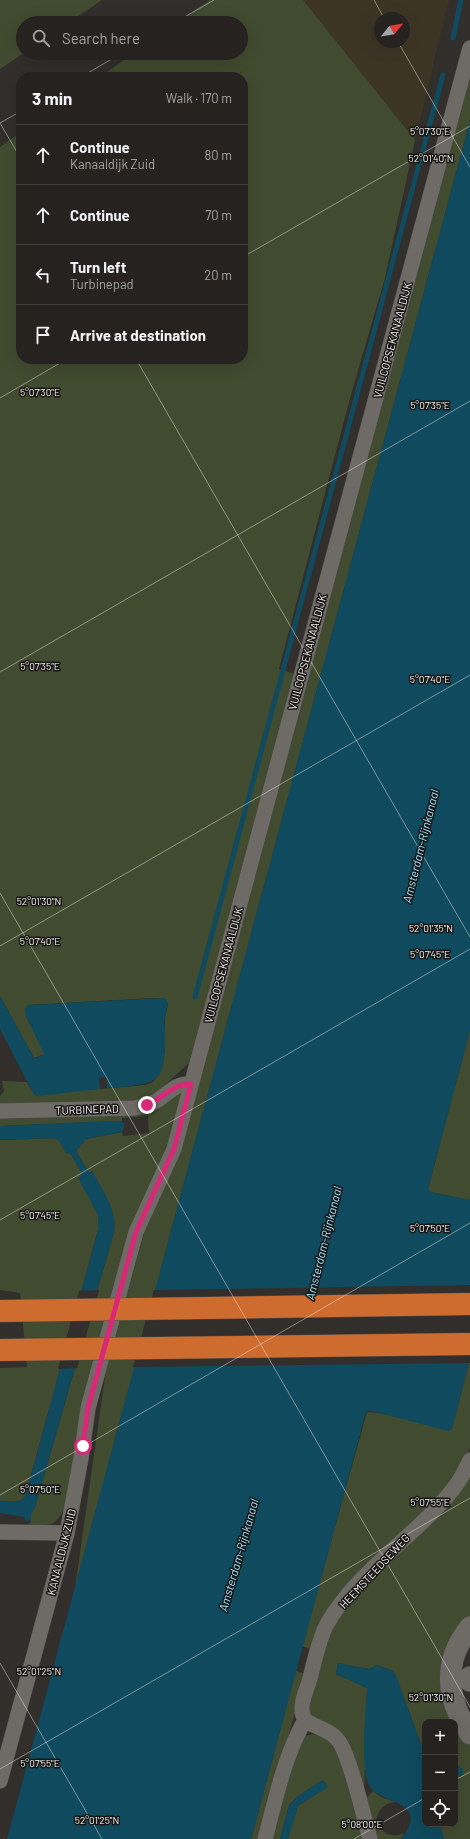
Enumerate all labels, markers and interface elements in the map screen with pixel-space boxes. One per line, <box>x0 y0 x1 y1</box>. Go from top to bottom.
north arrow <box>374 12 410 48</box>
search box <box>16 16 248 60</box>
icon: search <box>30 27 52 49</box>
text: Search here <box>62 29 140 47</box>
text: 3 min <box>32 88 72 108</box>
text: Walk · 170 m <box>166 90 232 106</box>
text: 5°07'30"E <box>410 125 450 137</box>
text: Continue <box>70 138 130 156</box>
icon: ahead <box>32 144 54 166</box>
text: 80 m <box>205 147 232 163</box>
text: 52°01'40"N <box>409 152 453 164</box>
text: Kanaaldijk Zuid <box>70 156 155 172</box>
icon: ahead <box>32 204 54 226</box>
text: Continue <box>70 206 130 224</box>
text: 70 m <box>205 207 232 223</box>
text: Turn left <box>70 258 126 276</box>
icon: left <box>32 264 54 286</box>
text: 20 m <box>204 267 232 283</box>
text: Turbinepad <box>70 276 134 292</box>
street label: VUILCOPSEKANAALDIJK <box>370 280 414 399</box>
icon: arrive <box>32 324 54 346</box>
text: Arrive at destination <box>70 326 206 344</box>
text: 5°07'30"E <box>20 386 60 398</box>
text: 5°07'35"E <box>410 399 450 411</box>
street label: VUILCOPSEKANAALDIJK <box>285 592 329 711</box>
text: 5°07'35"E <box>20 660 60 672</box>
text: 5°07'40"E <box>410 673 450 685</box>
water label: Amsterdam-Rijnkanaal <box>399 788 441 904</box>
text: 52°01'30"N <box>17 895 61 907</box>
street label: VUILCOPSEKANAALDIJK <box>201 905 245 1024</box>
text: 52°01'35"N <box>409 922 453 934</box>
text: 5°07'40"E <box>20 935 60 947</box>
text: 5°07'45"E <box>410 948 450 960</box>
route end <box>138 1096 156 1114</box>
street label: TURBINEPAD <box>55 1101 119 1117</box>
water label: Amsterdam-Rijnkanaal <box>302 1185 344 1301</box>
text: 5°07'45"E <box>20 1209 60 1221</box>
text: 5°07'50"E <box>410 1222 450 1234</box>
route start <box>74 1437 92 1455</box>
text: 5°07'50"E <box>20 1483 60 1495</box>
text: 5°07'55"E <box>410 1496 450 1508</box>
water label: Amsterdam-Rijnkanaal <box>215 1497 261 1613</box>
street label: KANAALDIJK ZUID <box>44 1507 78 1596</box>
street label: HEEMSTEEDSEWEG <box>336 1531 412 1611</box>
text: 52°01'25"N <box>17 1665 61 1677</box>
text: 52°01'30"N <box>409 1691 453 1703</box>
map controls <box>422 1719 458 1827</box>
button: + <box>422 1719 458 1755</box>
button: − <box>422 1755 458 1791</box>
text: 5°07'55"E <box>20 1757 60 1769</box>
button: locate <box>422 1791 458 1827</box>
text: 52°01'25"N <box>75 1814 119 1826</box>
text: 5°08'00"E <box>341 1818 383 1830</box>

